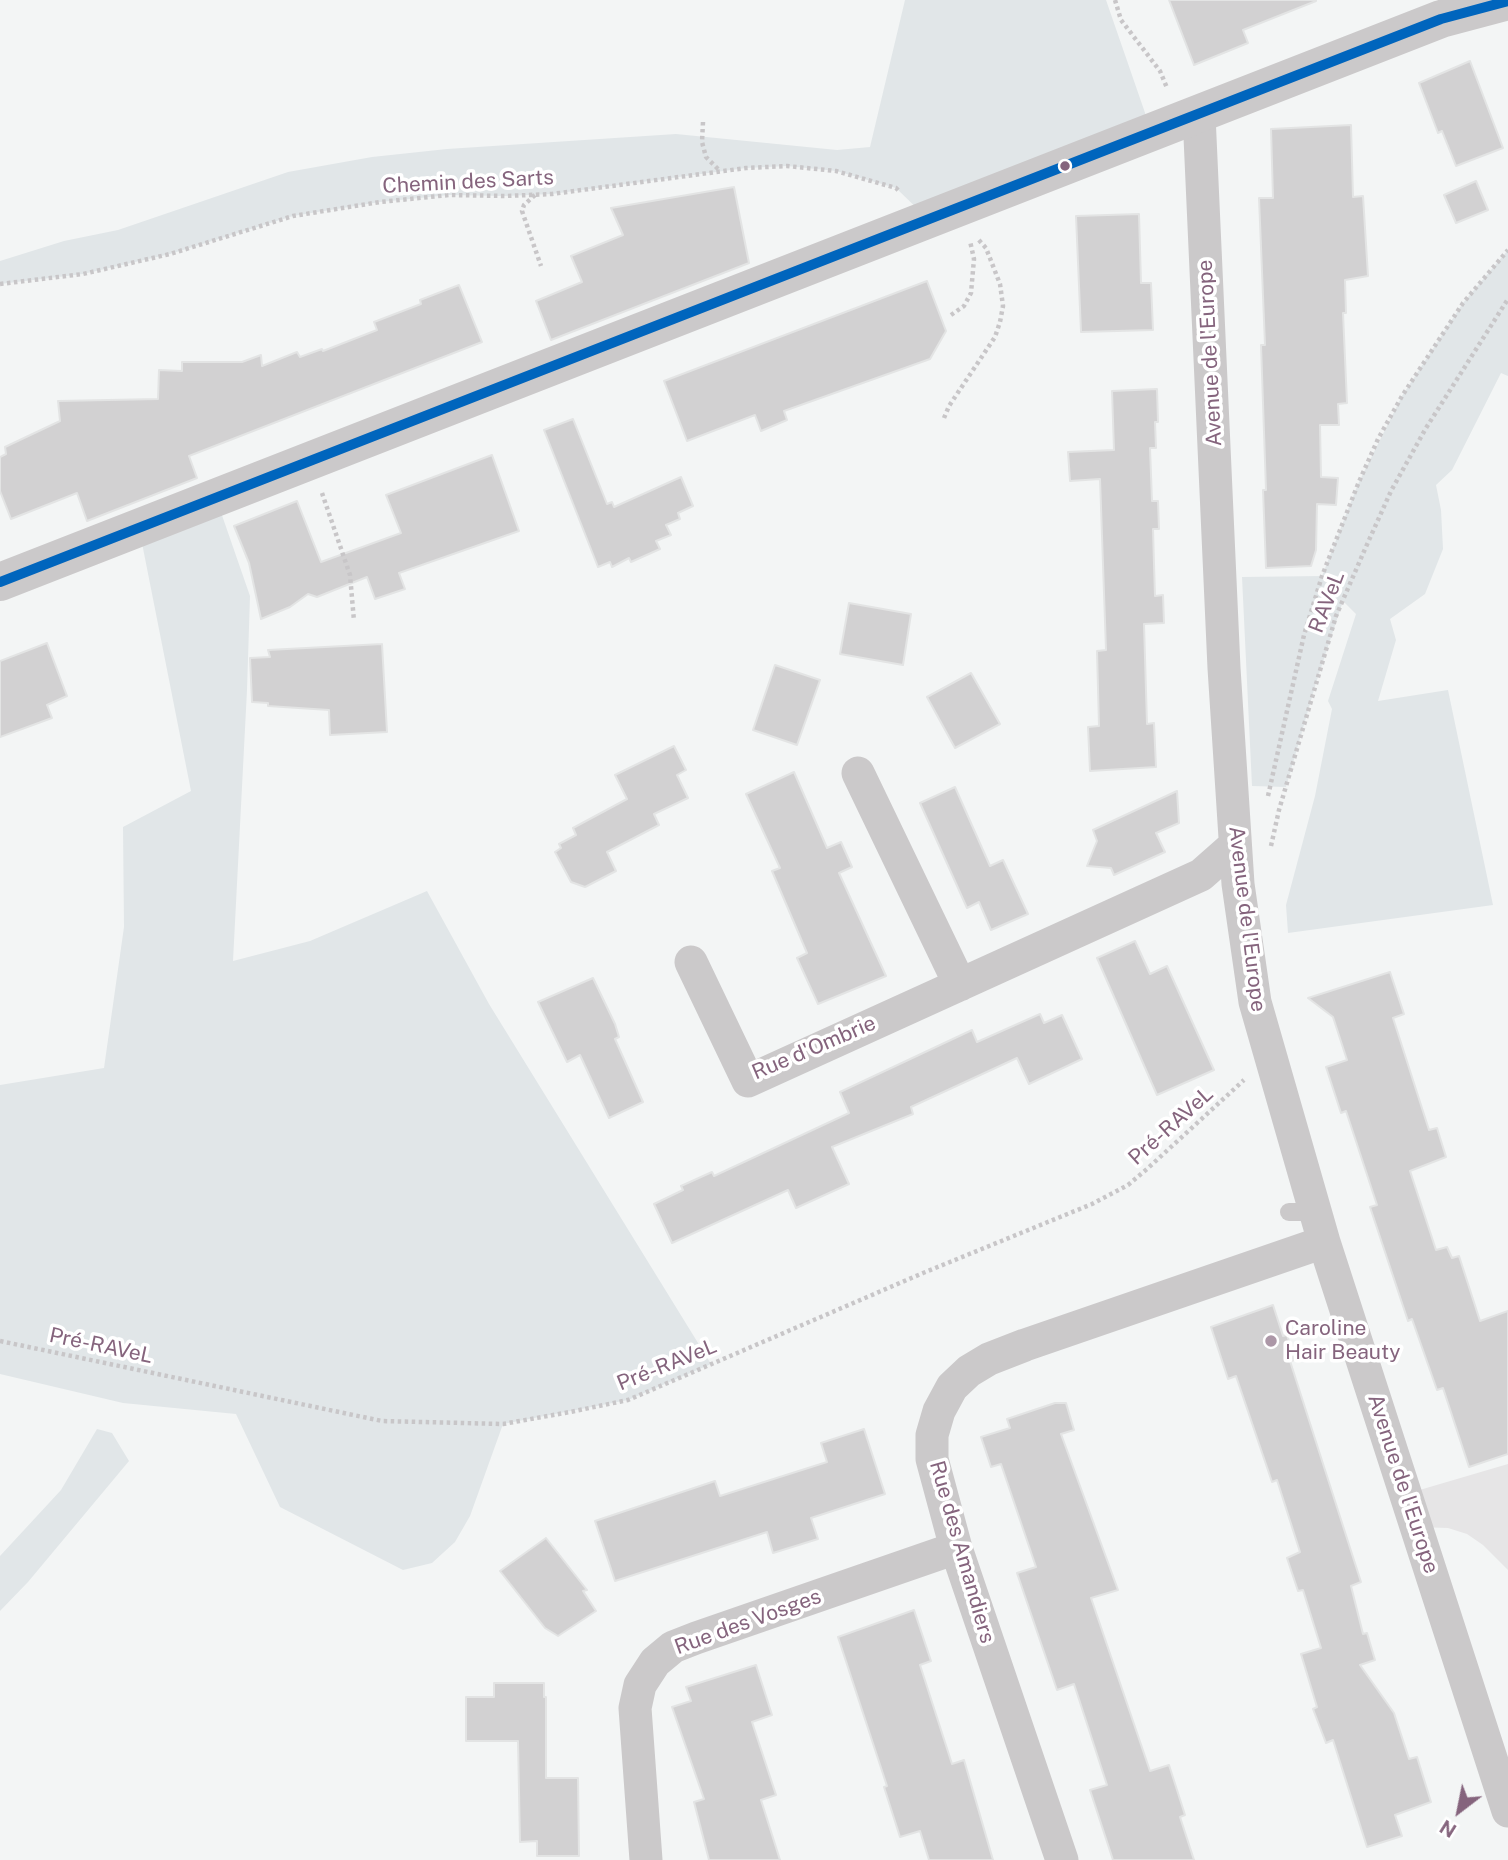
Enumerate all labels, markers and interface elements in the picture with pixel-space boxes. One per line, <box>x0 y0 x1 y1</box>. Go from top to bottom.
unlabelled marker <box>1058 159 1072 173</box>
street label: Chemin des Sarts <box>382 165 554 199</box>
street label: Avenue de l'Europe <box>1193 259 1227 447</box>
street label: RAVeL <box>1304 568 1350 636</box>
street label: Avenue de l'Europe <box>1223 825 1271 1013</box>
street label: Rue d'Ombrie <box>748 1011 880 1085</box>
street label: Pré-RAVeL <box>1123 1081 1219 1171</box>
place label: Caroline Hair Beauty <box>1285 1316 1400 1366</box>
street label: Pré-RAVeL <box>47 1323 155 1369</box>
marker: Caroline Hair Beauty <box>1263 1333 1279 1349</box>
street label: Pré-RAVeL <box>613 1334 721 1396</box>
street label: Avenue de l'Europe <box>1362 1391 1444 1577</box>
street label: Rue des Amandiers <box>924 1458 1000 1646</box>
street label: Rue des Vosges <box>671 1584 825 1660</box>
north arrow <box>1424 1776 1494 1846</box>
text: N <box>1436 1816 1460 1842</box>

